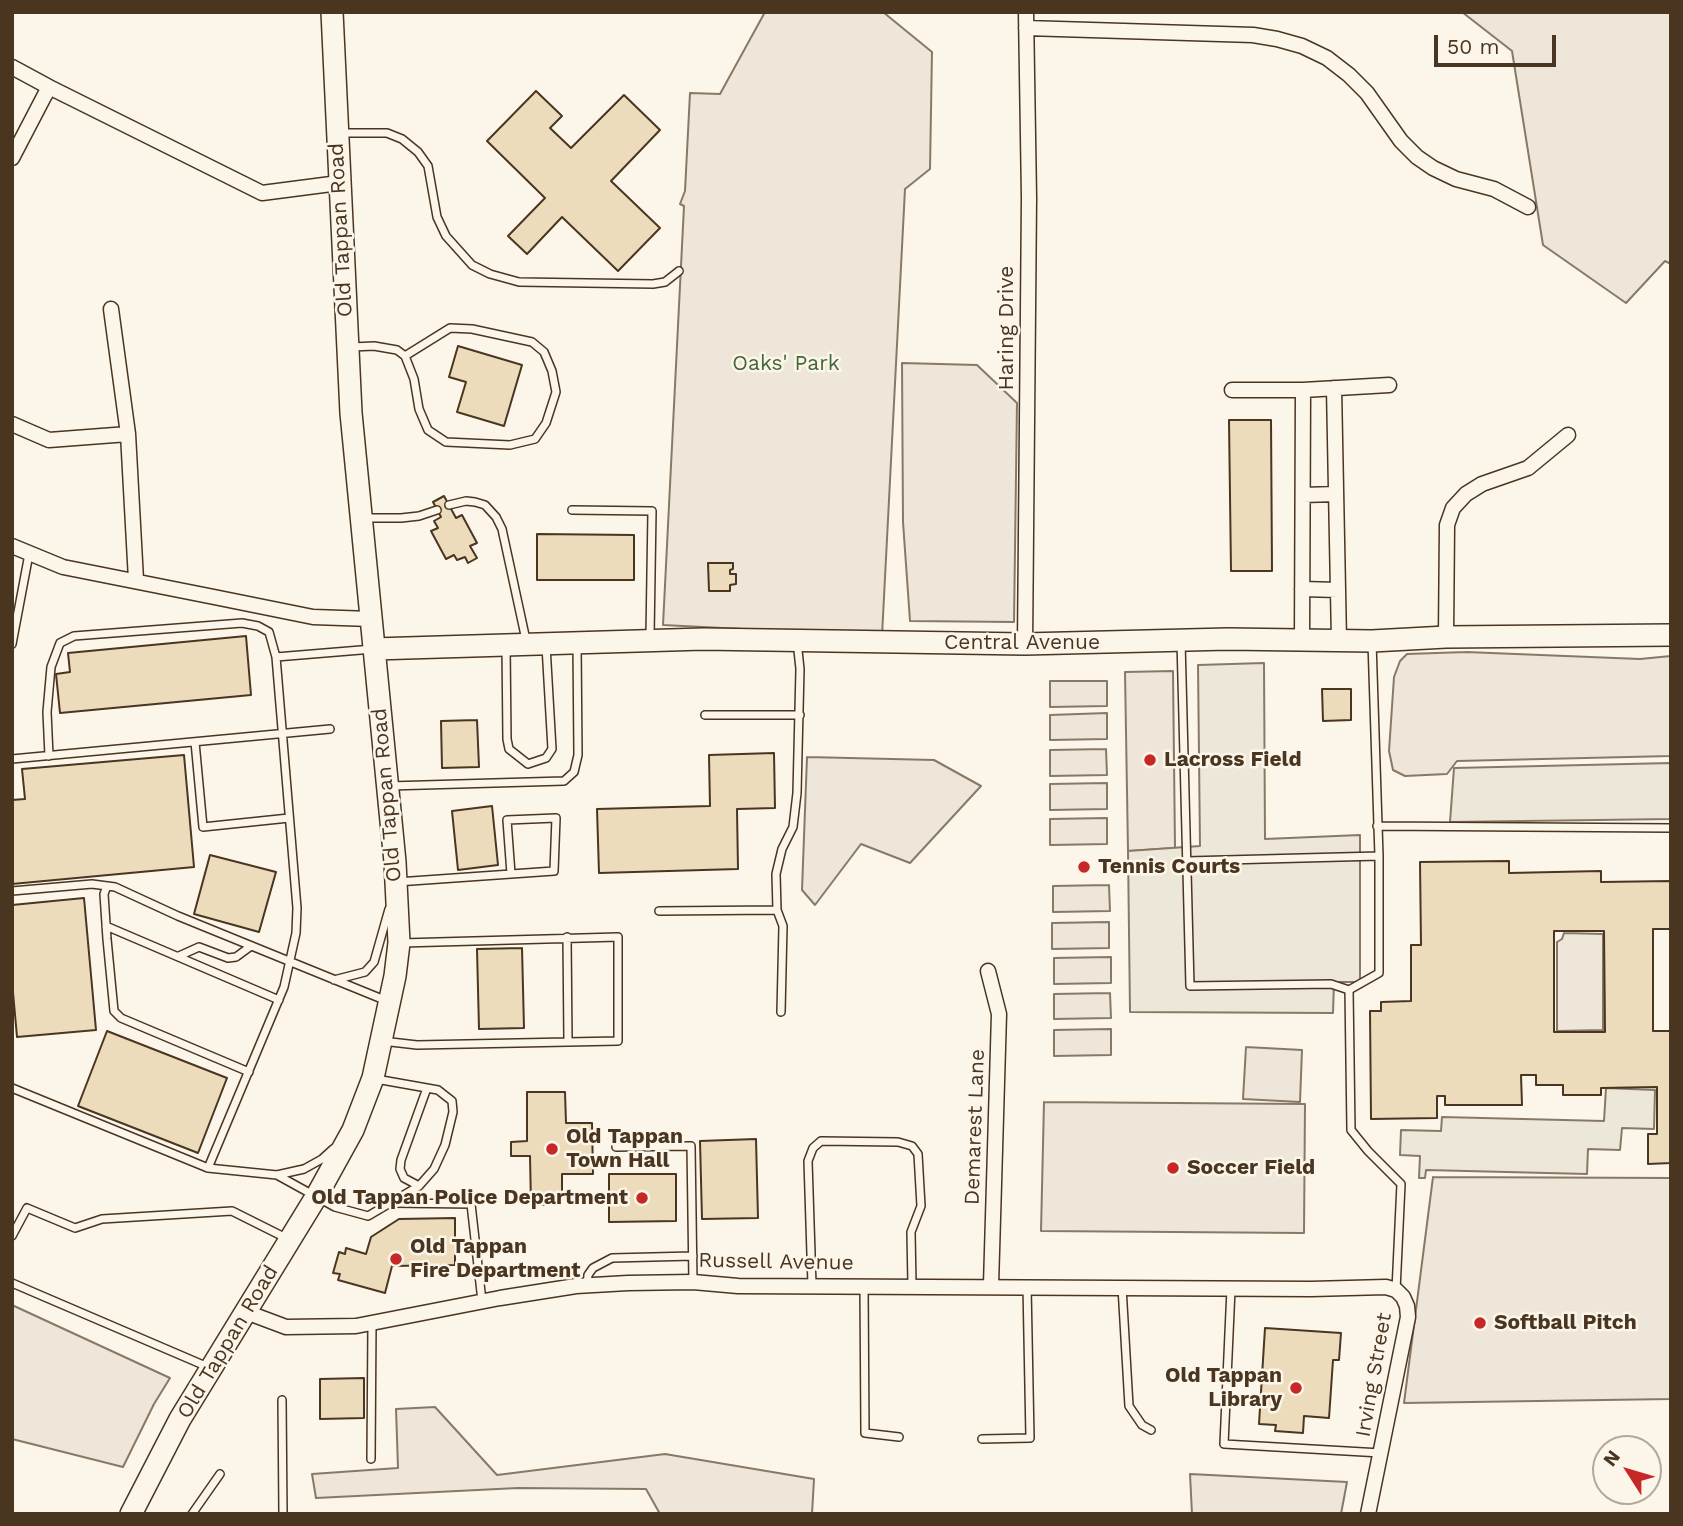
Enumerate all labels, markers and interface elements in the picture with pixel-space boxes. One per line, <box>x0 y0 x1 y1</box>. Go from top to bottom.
scale bar <box>1438 21 1560 65</box>
text: 50 m <box>1447 34 1499 59</box>
street label: Old Tappan Road <box>324 142 358 318</box>
street label: Haring Drive <box>994 266 1020 390</box>
park label: Oaks' Park <box>732 351 840 377</box>
street label: Central Avenue <box>944 630 1100 656</box>
street label: Old Tappan Road <box>367 707 407 883</box>
place label: Lacross Field <box>1164 747 1302 773</box>
marker: Lacross Field <box>1142 752 1158 768</box>
place label: Tennis Courts <box>1098 854 1240 880</box>
marker: Tennis Courts <box>1076 859 1092 875</box>
street label: Demarest Lane <box>960 1049 990 1205</box>
place label: Old Tappan Town Hall <box>566 1124 683 1174</box>
marker: Old Tappan Town Hall <box>544 1141 560 1157</box>
place label: Soccer Field <box>1187 1155 1315 1181</box>
marker: Soccer Field <box>1165 1160 1181 1176</box>
place label: Old Tappan Police Department <box>311 1185 628 1211</box>
marker: Old Tappan Police Department <box>634 1190 650 1206</box>
place label: Old Tappan Fire Department <box>410 1234 580 1284</box>
street label: Russell Avenue <box>698 1248 854 1276</box>
marker: Old Tappan Fire Department <box>388 1251 404 1267</box>
street label: Old Tappan Road <box>172 1261 284 1423</box>
place label: Softball Pitch <box>1494 1310 1637 1336</box>
street label: Irving Street <box>1351 1311 1397 1439</box>
marker: Softball Pitch <box>1472 1315 1488 1331</box>
place label: Old Tappan Library <box>1165 1363 1282 1413</box>
marker: Old Tappan Library <box>1288 1380 1304 1396</box>
north arrow <box>1592 1435 1662 1505</box>
text: N <box>1598 1446 1625 1471</box>

